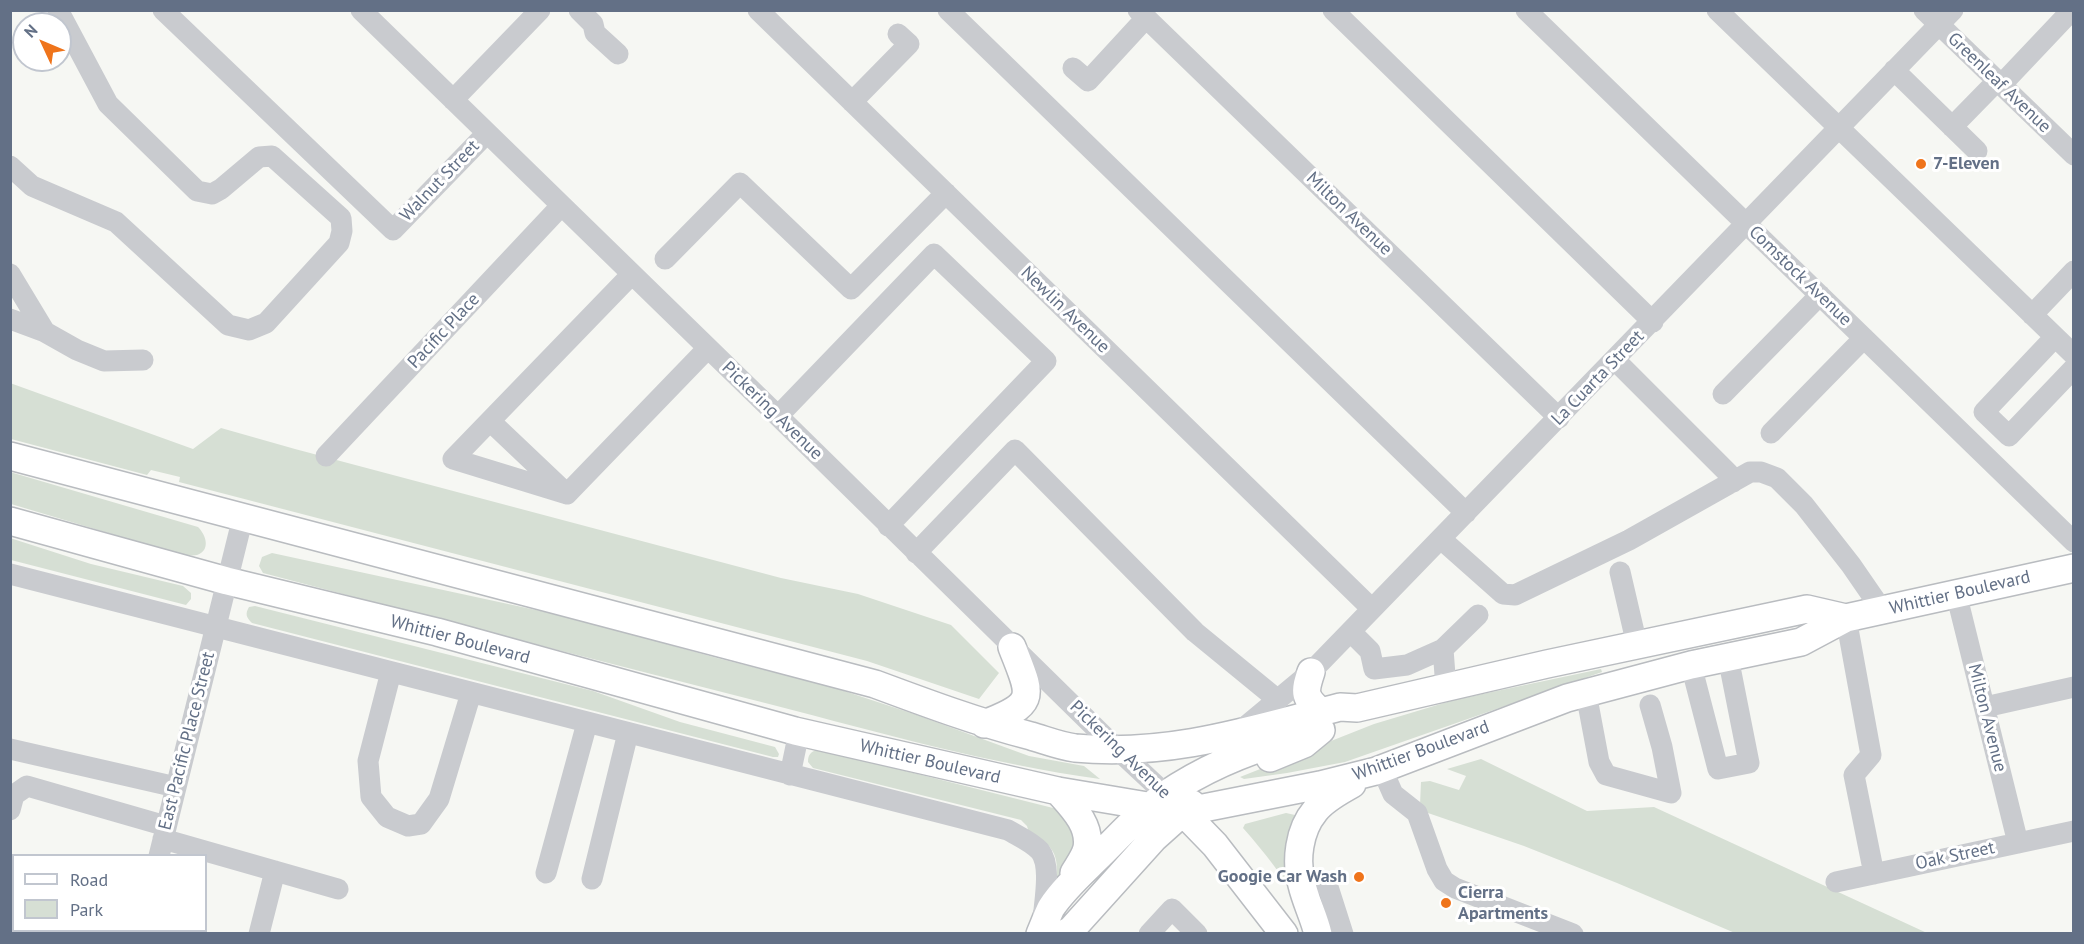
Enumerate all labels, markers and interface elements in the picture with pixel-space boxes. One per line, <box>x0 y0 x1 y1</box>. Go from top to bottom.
north arrow <box>12 12 72 72</box>
text: N <box>20 20 41 42</box>
street label: Greenleaf Avenue <box>1943 28 2055 138</box>
street label: Walnut Street <box>396 136 484 226</box>
place label: 7-Eleven <box>1933 153 2000 175</box>
marker: 7-Eleven <box>1914 157 1928 171</box>
street label: Milton Avenue <box>1302 168 1396 260</box>
street label: Comstock Avenue <box>1744 221 1856 331</box>
street label: Newlin Avenue <box>1016 262 1114 358</box>
street label: Pacific Place <box>404 289 484 373</box>
street label: La Cuarta Street <box>1547 326 1649 430</box>
street label: Pickering Avenue <box>717 357 827 465</box>
street label: Whittier Boulevard <box>1887 566 2033 620</box>
street label: Whittier Boulevard <box>388 611 532 669</box>
street label: East Pacific Place Street <box>154 650 220 832</box>
street label: Milton Avenue <box>1963 662 2011 774</box>
street label: Pickering Avenue <box>1065 696 1175 804</box>
street label: Whittier Boulevard <box>1350 716 1492 786</box>
street label: Whittier Boulevard <box>857 735 1003 789</box>
street label: Oak Street <box>1913 837 1997 875</box>
legend <box>12 854 207 932</box>
place label: Googie Car Wash <box>1218 866 1347 888</box>
text: Road <box>70 868 108 891</box>
marker: Googie Car Wash <box>1352 870 1366 884</box>
place label: Cierra Apartments <box>1458 882 1548 924</box>
marker: Cierra Apartments <box>1439 896 1453 910</box>
text: Park <box>70 898 103 921</box>

